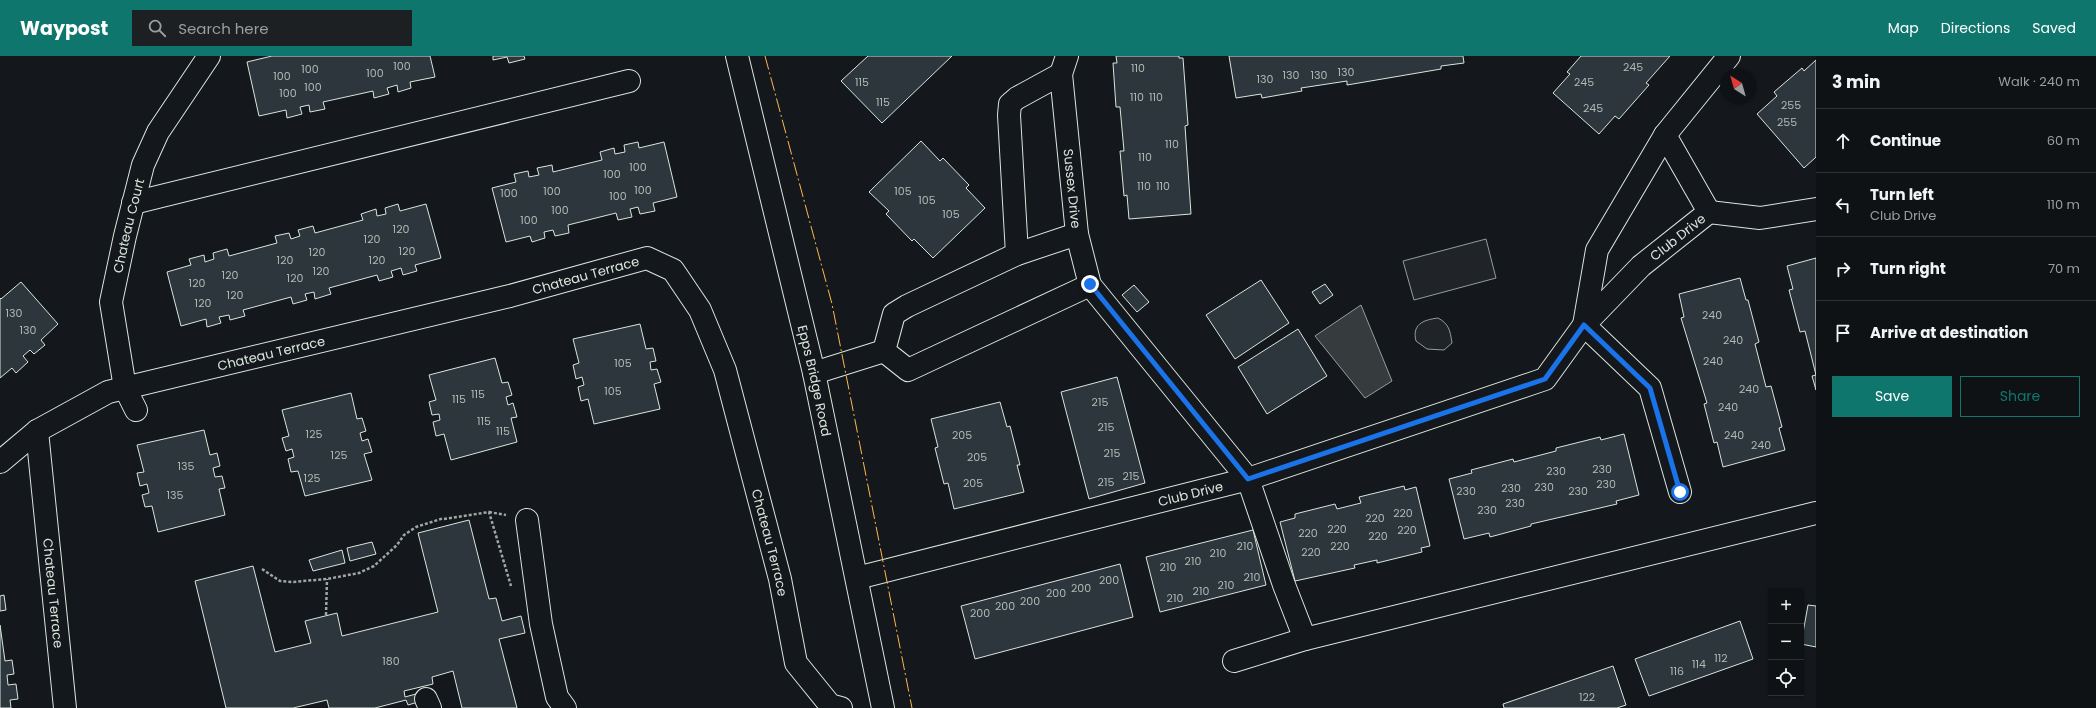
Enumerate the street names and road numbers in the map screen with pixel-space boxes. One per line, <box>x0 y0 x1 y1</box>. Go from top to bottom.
street label: Sussex Drive <box>1059 148 1085 229</box>
street label: Chateau Court <box>108 176 149 275</box>
street label: Club Drive <box>1646 209 1710 266</box>
street label: Chateau Terrace <box>530 252 641 299</box>
street label: Epps Bridge Road <box>793 323 836 438</box>
street label: Chateau Terrace <box>215 331 327 376</box>
street label: Club Drive <box>1156 477 1225 511</box>
street label: Chateau Terrace <box>747 487 792 598</box>
street label: Chateau Terrace <box>38 537 68 649</box>

